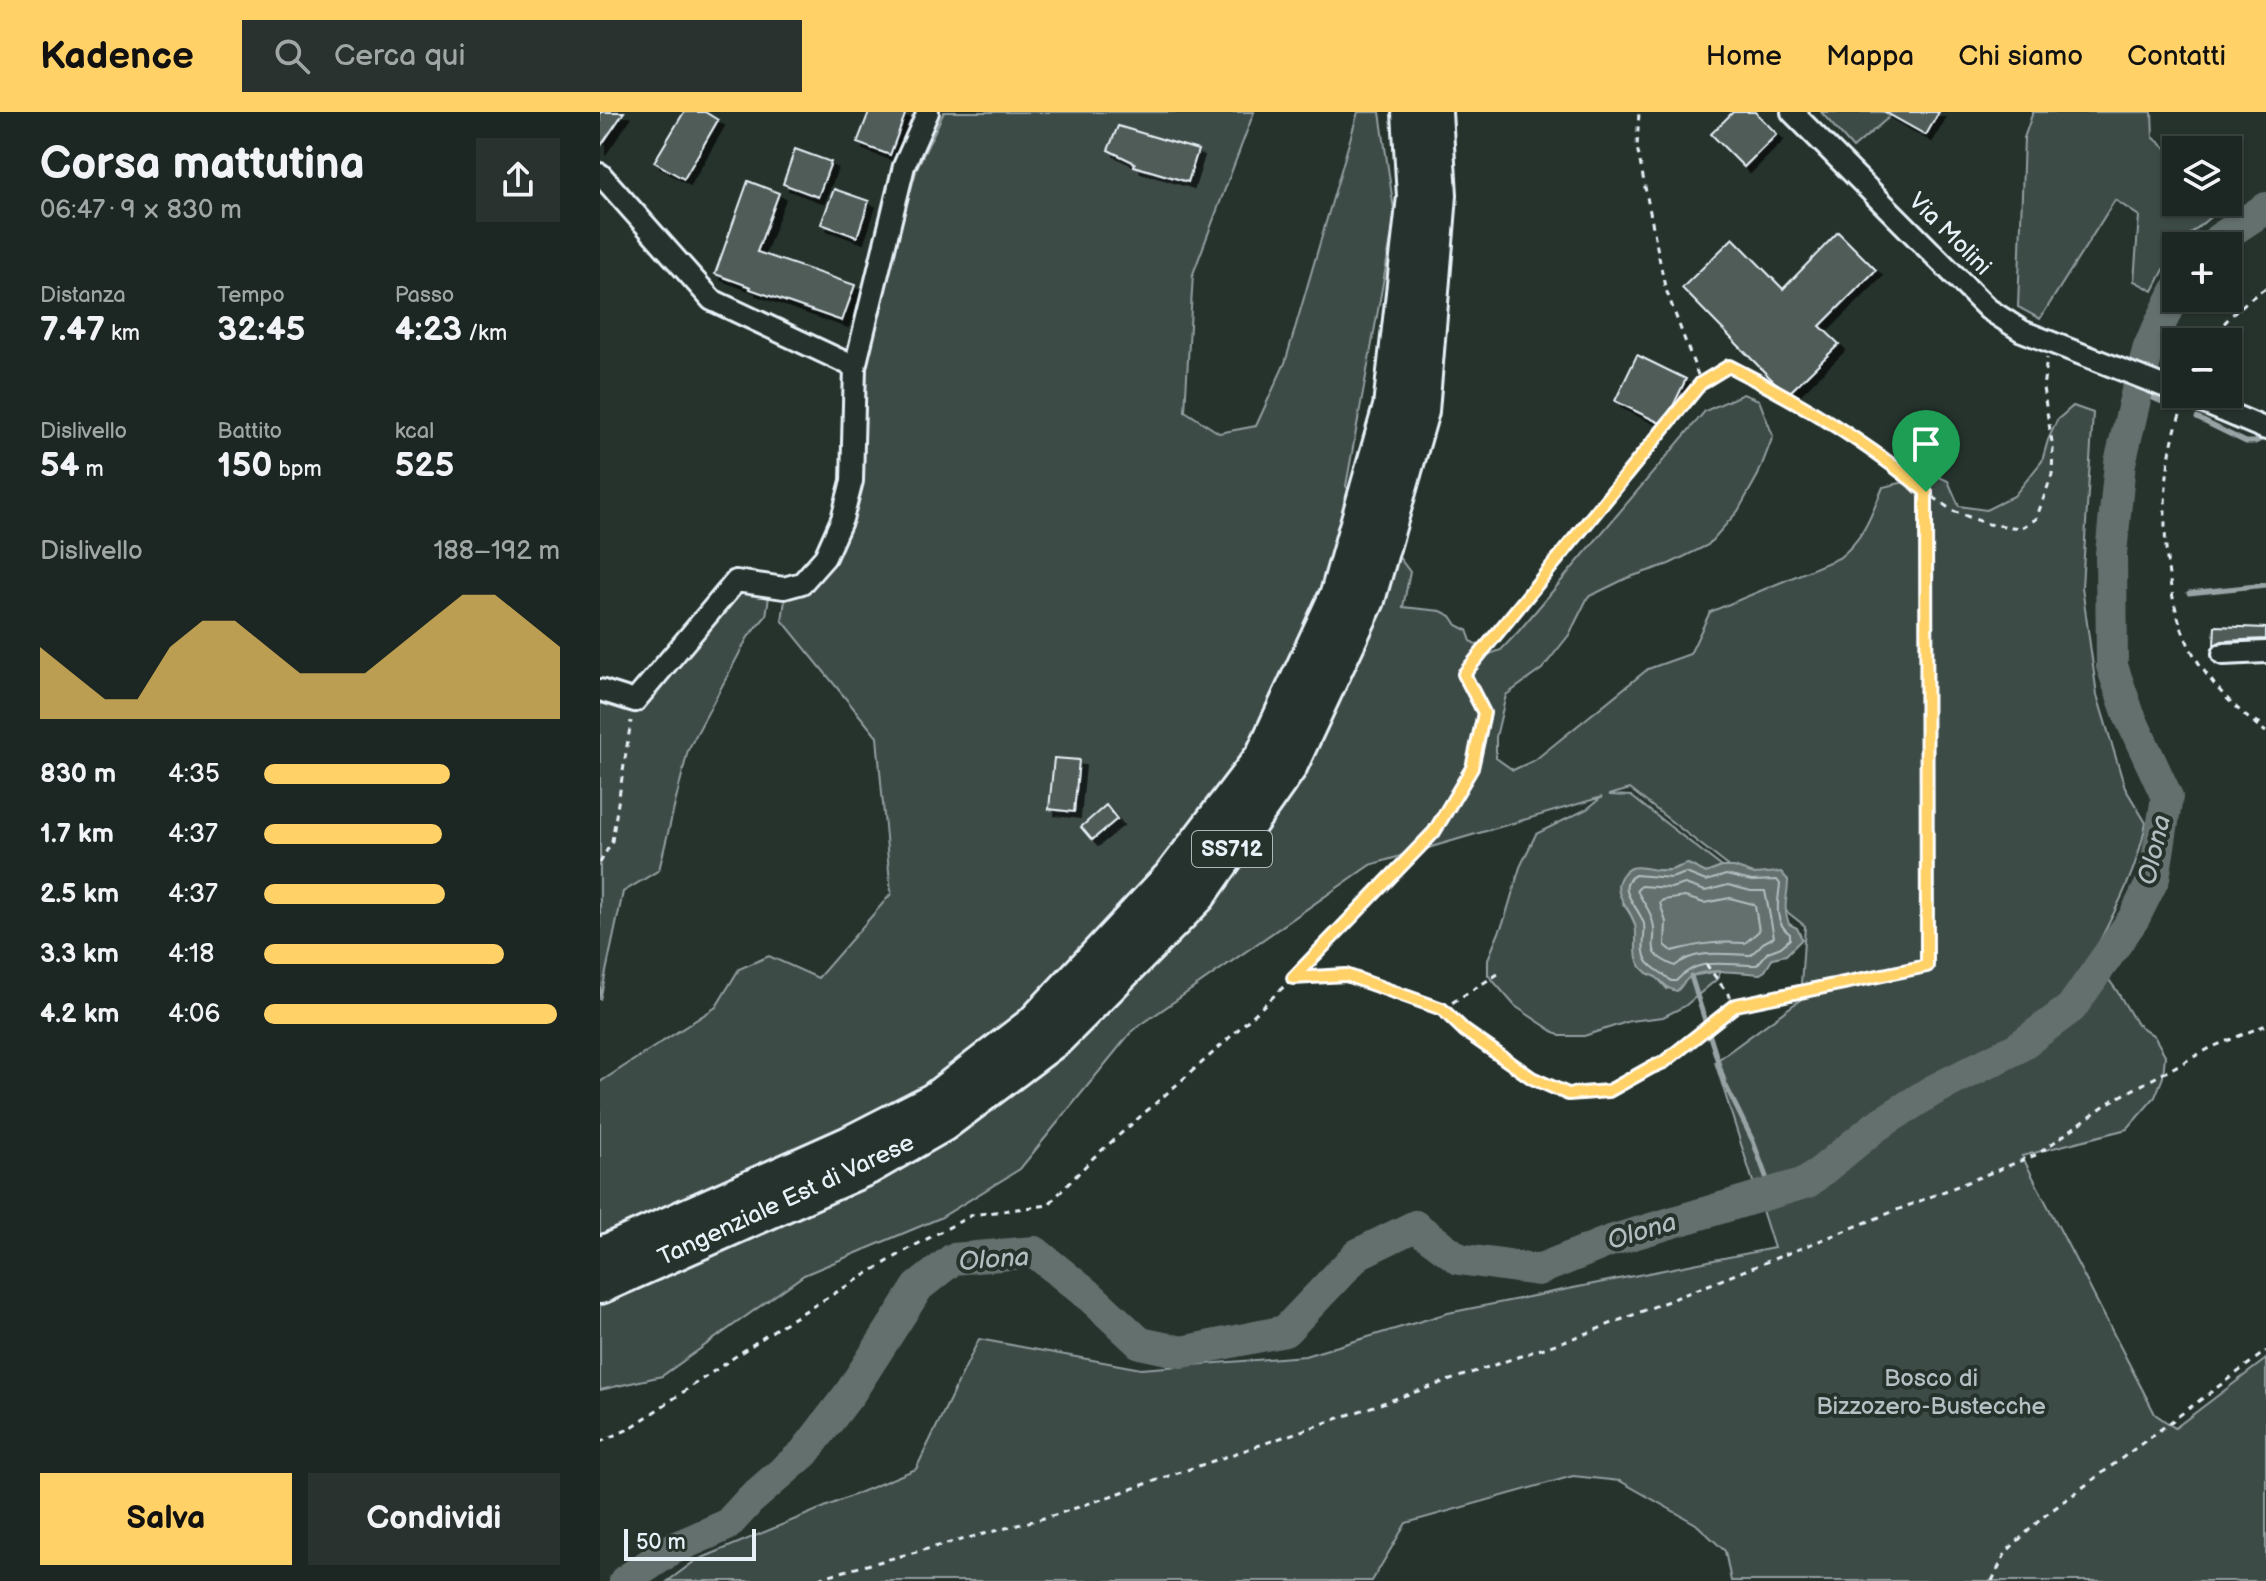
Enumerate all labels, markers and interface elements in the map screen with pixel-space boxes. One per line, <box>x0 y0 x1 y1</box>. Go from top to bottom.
search box <box>242 20 802 92</box>
text: Kadence <box>40 34 194 79</box>
icon: search <box>270 34 314 78</box>
text: Cerca qui <box>334 38 466 74</box>
text: Home <box>1706 40 1782 73</box>
text: Mappa <box>1826 40 1914 73</box>
text: Chi siamo <box>1958 40 2083 73</box>
text: Contatti <box>2127 40 2226 73</box>
map controls <box>2162 136 2242 408</box>
button: layers <box>2162 136 2242 216</box>
text: Corsa mattutina <box>40 138 365 191</box>
button: share <box>476 138 560 222</box>
street label: Via Molini <box>1903 187 1997 281</box>
text: 06:47 · 9 × 830 m <box>40 195 242 226</box>
button: + <box>2162 232 2242 312</box>
text: Distanza <box>40 282 126 309</box>
text: Tempo <box>217 282 285 309</box>
text: Passo <box>395 282 454 309</box>
text: 7.47 <box>40 309 105 350</box>
text: 32:45 <box>217 309 305 350</box>
text: 4:23 <box>395 309 462 350</box>
text: km <box>105 320 140 347</box>
text: /km <box>462 320 507 347</box>
button: − <box>2162 328 2242 408</box>
pin <box>1892 410 1960 492</box>
text: Dislivello <box>40 418 127 445</box>
text: Battito <box>217 418 282 445</box>
text: kcal <box>395 418 434 445</box>
icon: arrive <box>1904 422 1948 466</box>
text: 54 <box>40 445 80 486</box>
text: 150 <box>217 445 272 486</box>
text: 525 <box>395 445 454 486</box>
text: m <box>80 456 104 483</box>
text: bpm <box>272 456 322 483</box>
text: Dislivello <box>40 536 143 567</box>
text: 188–192 m <box>434 536 560 567</box>
text: 830 m <box>40 759 116 790</box>
text: 4:35 <box>168 759 220 790</box>
water label: Olona <box>2132 812 2178 888</box>
text: 1.7 km <box>40 819 114 850</box>
text: 4:37 <box>168 819 218 850</box>
road number: SS712 <box>1192 831 1272 867</box>
text: 2.5 km <box>40 879 119 910</box>
text: 4:37 <box>168 879 218 910</box>
text: 3.3 km <box>40 939 119 970</box>
text: 4:18 <box>168 939 214 970</box>
text: 4.2 km <box>40 999 119 1030</box>
text: 4:06 <box>168 999 220 1030</box>
street label: Tangenziale Est di Varese <box>653 1128 919 1272</box>
water label: Olona <box>1604 1207 1680 1257</box>
water label: Olona <box>958 1242 1030 1278</box>
park label: Bosco di Bizzozero-Bustecche <box>1816 1364 2046 1421</box>
button: Salva <box>40 1473 292 1565</box>
button: Condividi <box>308 1473 560 1565</box>
scale bar <box>624 1525 756 1561</box>
text: 50 m <box>636 1529 686 1556</box>

